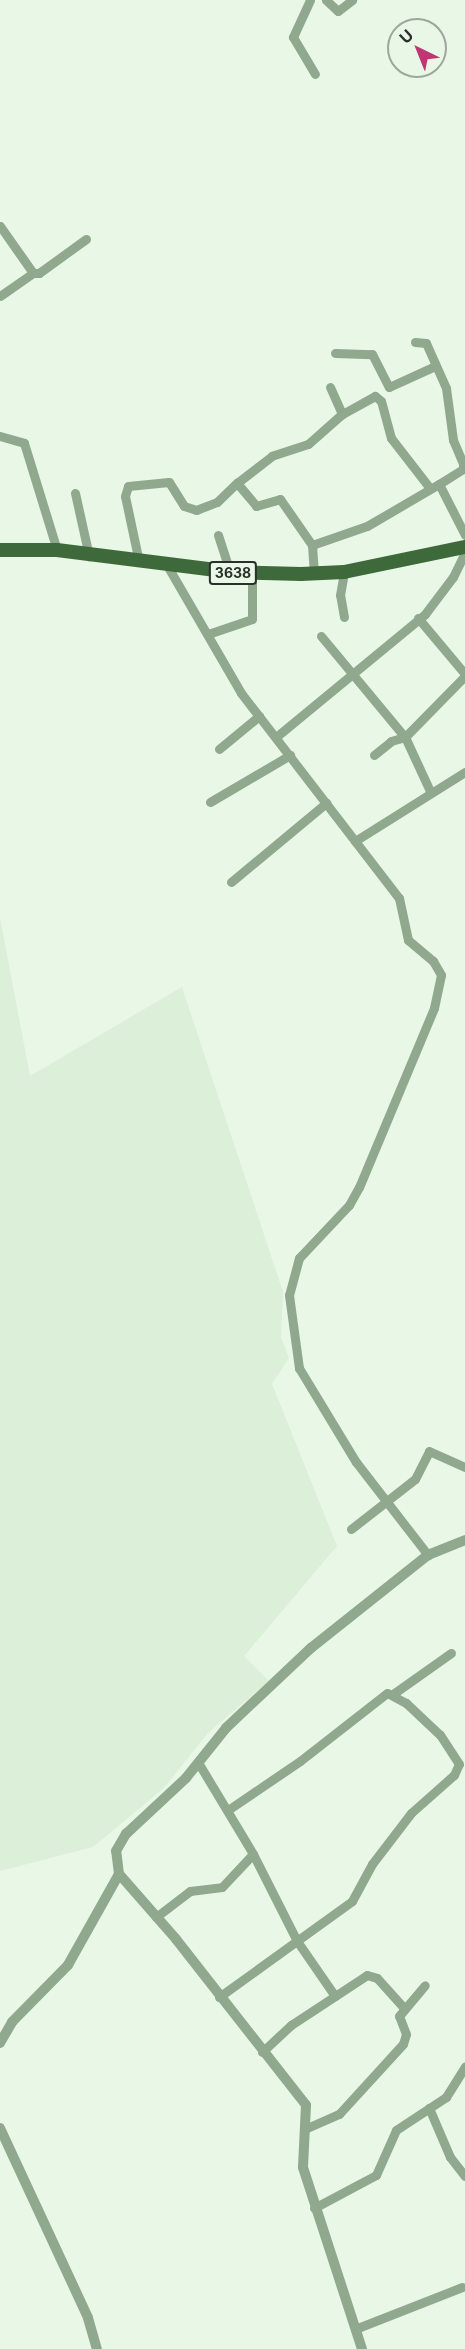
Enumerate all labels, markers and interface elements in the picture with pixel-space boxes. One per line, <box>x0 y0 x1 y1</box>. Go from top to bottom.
north arrow <box>387 18 447 78</box>
text: U <box>395 25 417 48</box>
road number: 3638 <box>208 562 258 584</box>

